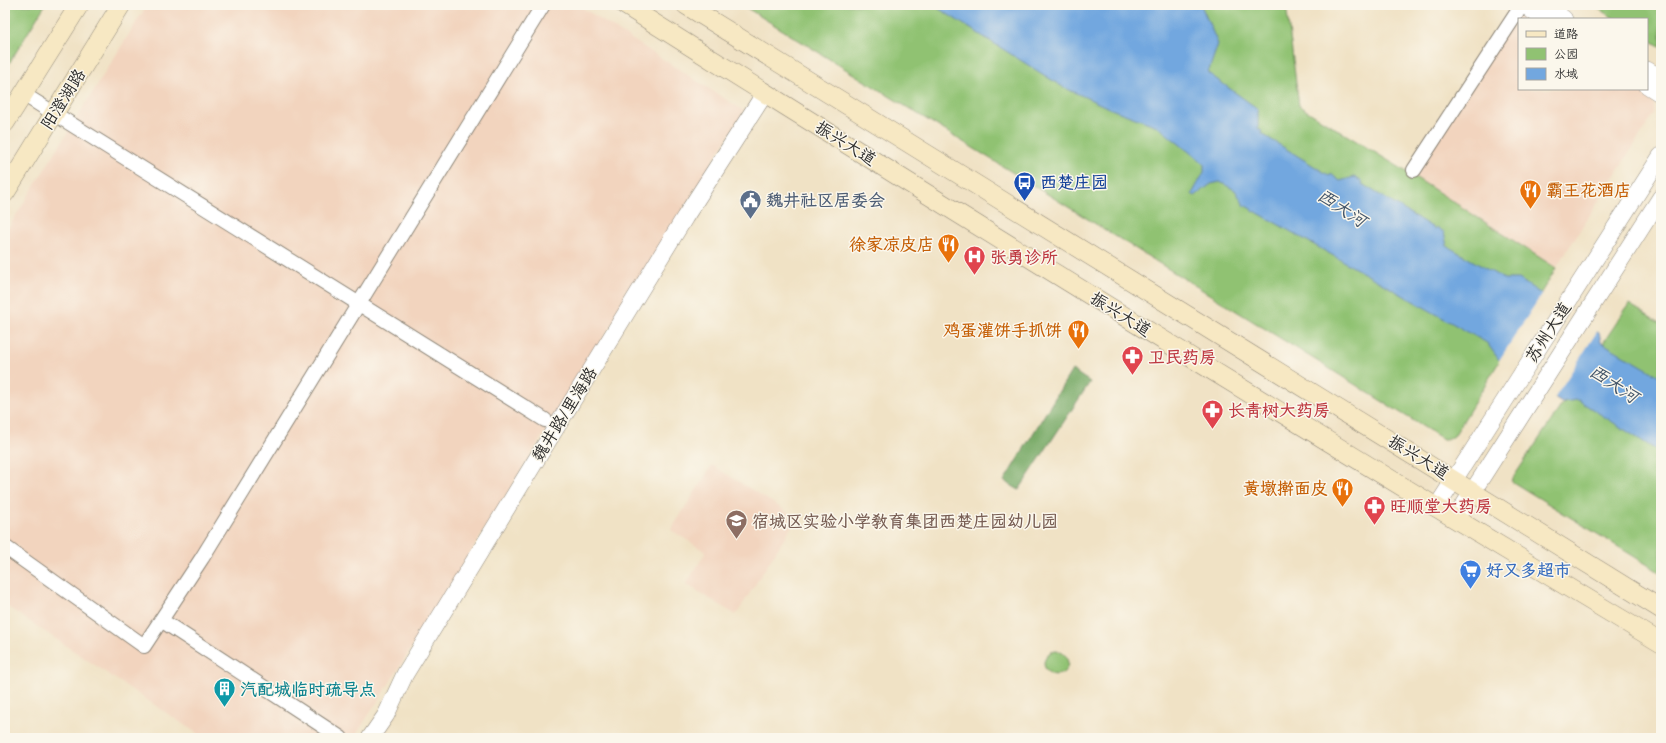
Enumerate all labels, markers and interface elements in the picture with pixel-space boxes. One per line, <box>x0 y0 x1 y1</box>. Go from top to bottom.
legend <box>1518 18 1648 90</box>
text: 道路 <box>1554 26 1578 44</box>
text: 公园 <box>1554 46 1578 64</box>
street label: 阳澄湖路 <box>36 64 93 135</box>
text: 水域 <box>1554 66 1578 84</box>
street label: 振兴大道 <box>810 116 881 173</box>
bus stop icon: 西楚庄园 <box>1012 169 1038 202</box>
place label: 西楚庄园 <box>1040 171 1108 196</box>
restaurant icon: 霸王花酒店 <box>1517 177 1543 210</box>
place label: 霸王花酒店 <box>1546 179 1631 204</box>
water label: 西大河 <box>1311 184 1373 237</box>
public building icon: 魏井社区居委会 <box>738 187 764 220</box>
place label: 魏井社区居委会 <box>766 189 885 214</box>
restaurant icon: 徐家凉皮店 <box>936 231 962 264</box>
place label: 徐家凉皮店 <box>849 233 934 258</box>
hospital icon: 张勇诊所 <box>962 244 988 277</box>
place label: 张勇诊所 <box>990 246 1058 271</box>
street label: 振兴大道 <box>1085 287 1156 344</box>
street label: 苏州大道 <box>1520 297 1578 368</box>
restaurant icon: 鸡蛋灌饼手抓饼 <box>1065 317 1091 350</box>
place label: 鸡蛋灌饼手抓饼 <box>943 319 1062 344</box>
pharmacy icon: 卫民药房 <box>1119 344 1145 377</box>
place label: 卫民药房 <box>1148 346 1216 371</box>
water label: 西大河 <box>1583 360 1645 413</box>
street label: 魏井路/里海路 <box>526 363 604 467</box>
pharmacy icon: 长青树大药房 <box>1200 397 1226 430</box>
place label: 长青树大药房 <box>1228 399 1330 424</box>
street label: 振兴大道 <box>1383 430 1454 487</box>
restaurant icon: 黄墩擀面皮 <box>1330 475 1356 508</box>
place label: 黄墩擀面皮 <box>1243 477 1328 502</box>
pharmacy icon: 旺顺堂大药房 <box>1362 493 1388 526</box>
place label: 旺顺堂大药房 <box>1390 495 1492 520</box>
school or university icon: 宿城区实验小学教育集团西楚庄园幼儿园 <box>723 508 749 541</box>
place label: 宿城区实验小学教育集团西楚庄园幼儿园 <box>752 510 1058 535</box>
supermarket icon: 好又多超市 <box>1458 557 1484 590</box>
place label: 好又多超市 <box>1486 559 1571 584</box>
building icon: 汽配城临时疏导点 <box>212 676 238 709</box>
place label: 汽配城临时疏导点 <box>240 678 376 703</box>

